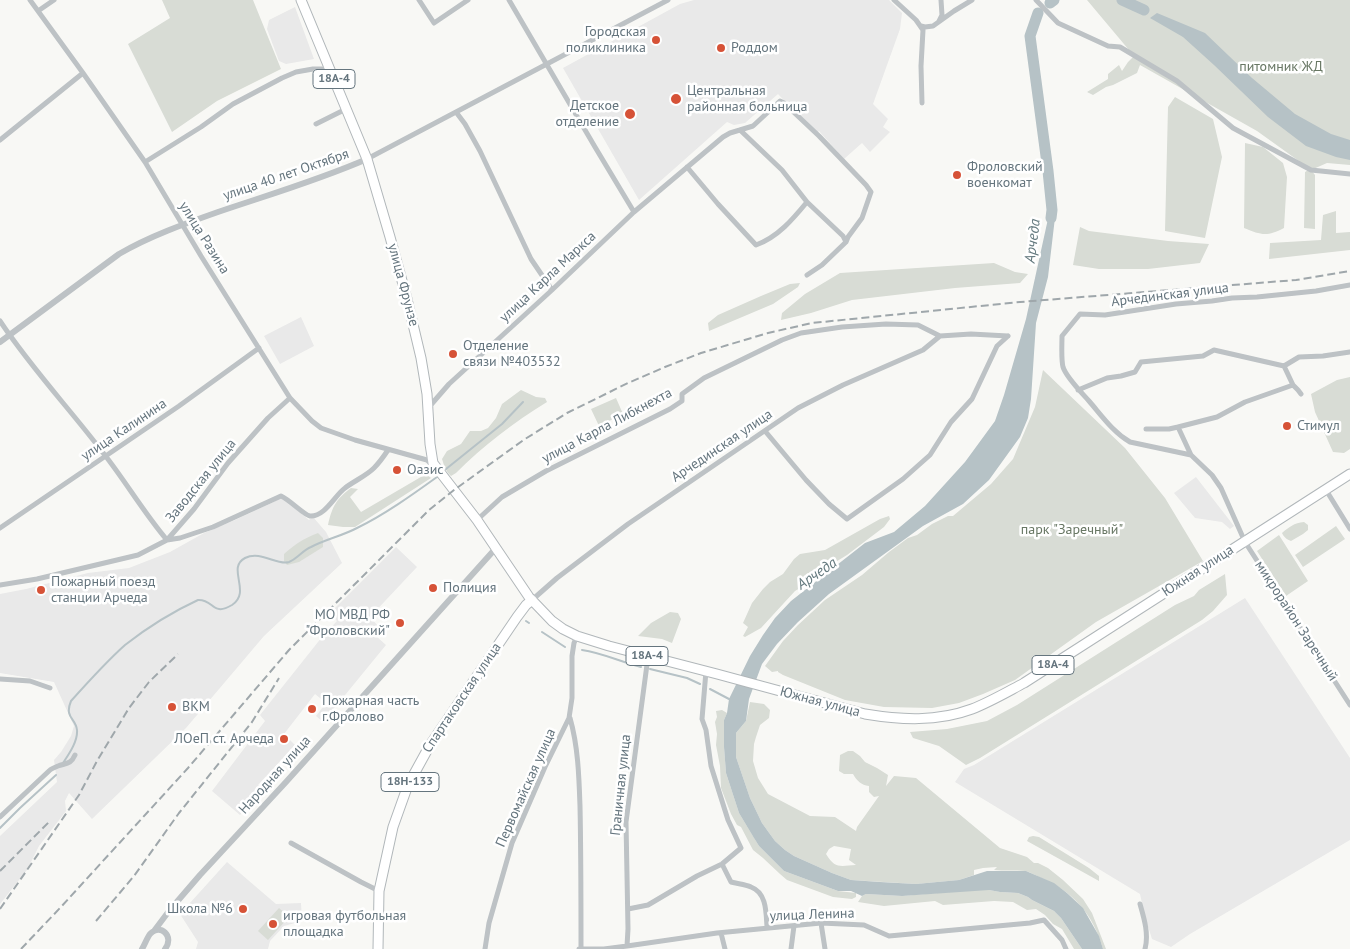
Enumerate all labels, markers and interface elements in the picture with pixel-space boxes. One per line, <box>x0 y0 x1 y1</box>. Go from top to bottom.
place label: Городская поликлиника <box>566 24 646 56</box>
marker: Городская поликлиника <box>650 34 662 46</box>
place label: Роддом <box>731 40 778 56</box>
marker: Роддом <box>715 42 727 54</box>
park label: питомник ЖД <box>1239 59 1323 75</box>
road number: 18А-4 <box>313 70 355 88</box>
place label: Центральная районная больница <box>687 83 807 115</box>
marker: Центральная районная больница <box>669 92 683 106</box>
place label: Детское отделение <box>556 98 619 130</box>
marker: Детское отделение <box>623 107 637 121</box>
street label: улица 40 лет Октября <box>221 146 351 204</box>
place label: Фроловский военкомат <box>967 159 1043 192</box>
marker: Фроловский военкомат <box>951 169 963 181</box>
street label: улица Разина <box>175 199 233 277</box>
water label: Арчеда <box>1021 218 1045 264</box>
street label: улица Карла Маркса <box>496 228 600 326</box>
street label: улица Фрунзе <box>384 242 422 328</box>
street label: Арчединская улица <box>1110 279 1230 311</box>
place label: Отделение связи №403532 <box>463 338 561 371</box>
marker: Отделение связи №403532 <box>447 348 459 360</box>
street label: улица Карла Либкнехта <box>539 385 675 467</box>
street label: улица Калинина <box>78 395 170 465</box>
street label: Арчединская улица <box>668 406 776 486</box>
place label: Стимул <box>1297 418 1340 434</box>
marker: Стимул <box>1281 420 1293 432</box>
street label: Заводская улица <box>162 436 240 526</box>
place label: Оазис <box>407 462 444 478</box>
marker: Оазис <box>391 464 403 476</box>
park label: парк "Заречный" <box>1021 522 1123 538</box>
street label: Южная улица <box>1159 542 1237 600</box>
water label: Арчеда <box>794 554 840 594</box>
street label: микрорайон Заречный <box>1251 558 1341 684</box>
place label: Пожарный поезд станции Арчеда <box>51 574 155 606</box>
place label: Полиция <box>443 580 496 596</box>
marker: Полиция <box>427 582 439 594</box>
marker: Пожарный поезд станции Арчеда <box>35 584 47 596</box>
place label: МО МВД РФ "Фроловский" <box>305 607 390 640</box>
marker: МО МВД РФ "Фроловский" <box>394 617 406 629</box>
street label: Спартаковская улица <box>419 640 505 756</box>
road number: 18А-4 <box>626 646 668 666</box>
road number: 18А-4 <box>1032 656 1074 674</box>
street label: Южная улица <box>778 683 862 721</box>
place label: Пожарная часть г.Фролово <box>322 693 419 726</box>
place label: ВКМ <box>182 699 210 715</box>
marker: ВКМ <box>166 701 178 713</box>
marker: Пожарная часть г.Фролово <box>306 703 318 715</box>
street label: Первомайская улица <box>492 726 560 850</box>
place label: ЛОеП ст. Арчеда <box>174 731 274 747</box>
street label: Народная улица <box>235 732 315 818</box>
marker: ЛОеП ст. Арчеда <box>278 733 290 745</box>
street label: Граничная улица <box>607 734 635 836</box>
road number: 18Н-133 <box>381 772 439 792</box>
place label: Школа №6 <box>167 901 233 917</box>
marker: Школа №6 <box>237 903 249 915</box>
street label: улица Ленина <box>769 905 855 925</box>
place label: игровая футбольная площадка <box>283 908 406 940</box>
marker: игровая футбольная площадка <box>267 918 279 930</box>

